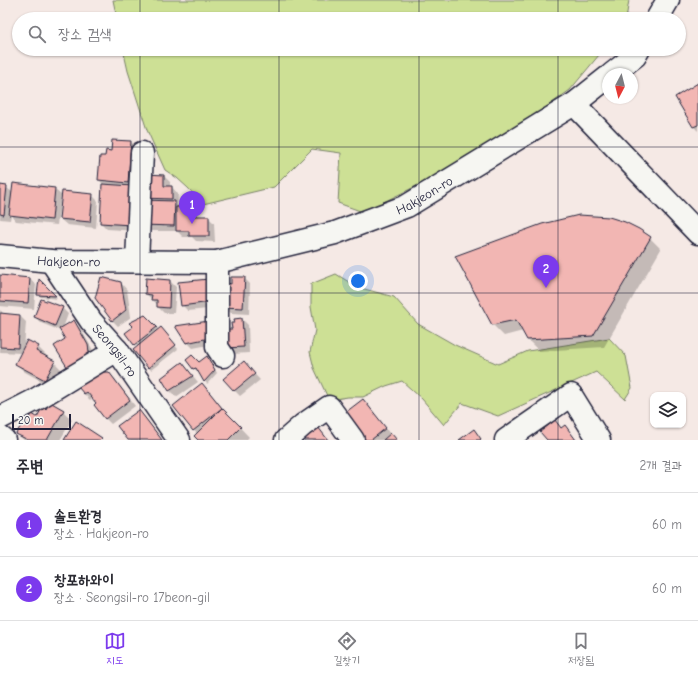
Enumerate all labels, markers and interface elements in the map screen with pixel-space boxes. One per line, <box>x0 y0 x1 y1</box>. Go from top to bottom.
search box <box>12 12 686 56</box>
icon: search <box>26 23 48 45</box>
text: 장소 검색 <box>58 25 111 43</box>
north arrow <box>602 68 638 104</box>
street label: Hakjeon-ro <box>394 172 455 217</box>
pin: 1 <box>179 191 205 224</box>
street label: Hakjeon-ro <box>36 252 101 269</box>
pin: 2 <box>533 255 559 288</box>
your location <box>348 271 368 291</box>
street label: Seongsil-ro <box>90 321 141 379</box>
map controls <box>650 392 686 428</box>
button: layers <box>650 392 686 428</box>
scale bar <box>12 412 71 431</box>
text: 20 m <box>18 414 43 427</box>
text: 주변 <box>16 457 43 476</box>
text: 2개 결과 <box>639 458 682 473</box>
text: 솔트환경 <box>54 507 102 525</box>
text: 1 <box>26 517 32 532</box>
text: 60 m <box>652 517 682 532</box>
text: 장소 · Hakjeon-ro <box>54 526 149 541</box>
text: 창포하와이 <box>54 571 114 589</box>
text: 2 <box>26 581 32 596</box>
text: 60 m <box>652 581 682 596</box>
text: 장소 · Seongsil-ro 17beon-gil <box>54 590 210 605</box>
tab: 지도 <box>104 630 126 668</box>
tab: 길찾기 <box>333 630 360 668</box>
tab: 저장됨 <box>568 630 594 668</box>

